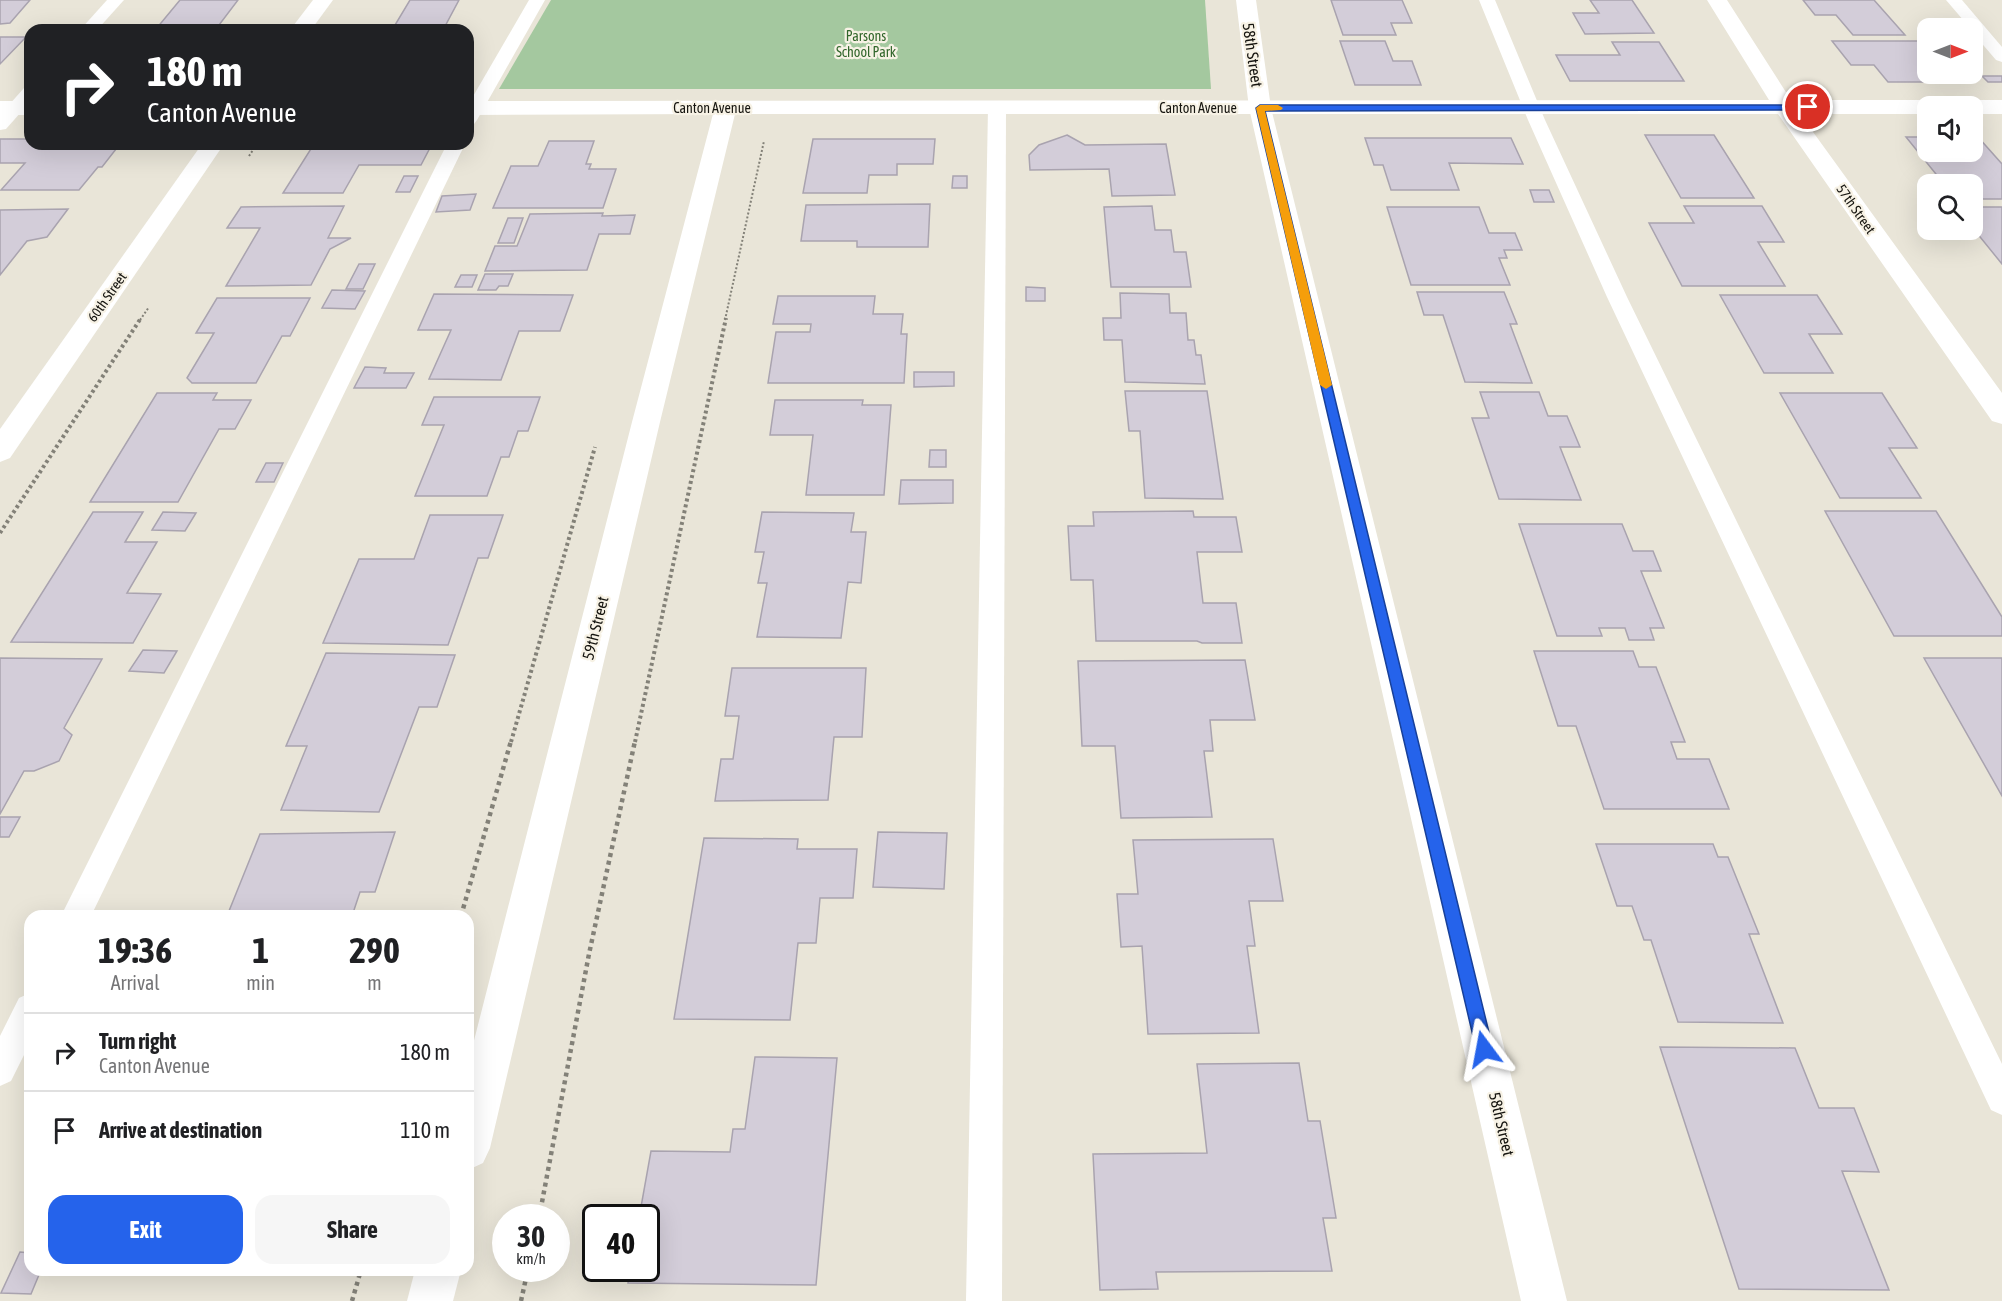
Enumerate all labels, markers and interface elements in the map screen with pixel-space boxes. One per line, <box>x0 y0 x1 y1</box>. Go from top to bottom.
north arrow <box>1917 18 1983 84</box>
map controls <box>1917 18 1983 240</box>
street label: 58th Street <box>1240 22 1266 89</box>
park label: Parsons School Park <box>836 28 896 60</box>
text: 180 m <box>147 47 242 95</box>
icon: right <box>48 48 126 126</box>
pin <box>1782 81 1833 132</box>
icon: arrive <box>1791 90 1824 123</box>
button: sound <box>1917 96 1983 162</box>
text: Canton Avenue <box>147 97 297 128</box>
street label: Canton Avenue <box>673 100 751 116</box>
street label: Canton Avenue <box>1159 100 1237 116</box>
button: search <box>1917 174 1983 240</box>
street label: 57th Street <box>1833 181 1879 237</box>
street label: 60th Street <box>84 269 130 325</box>
street label: 59th Street <box>578 594 612 662</box>
text: 19:36 <box>98 929 172 971</box>
text: 1 <box>252 929 269 971</box>
text: 290 <box>349 929 400 971</box>
text: Arrival <box>111 971 160 994</box>
text: min <box>246 971 275 994</box>
text: m <box>367 971 382 994</box>
position arrow <box>1452 1017 1516 1081</box>
text: Turn right <box>99 1028 176 1054</box>
icon: right <box>48 1036 81 1069</box>
text: 180 m <box>400 1039 450 1065</box>
text: Canton Avenue <box>99 1054 210 1077</box>
street label: 58th Street <box>1486 1090 1518 1158</box>
icon: arrive <box>48 1114 81 1147</box>
text: Arrive at destination <box>99 1117 262 1143</box>
text: 110 m <box>400 1117 450 1143</box>
button: Exit <box>48 1195 243 1264</box>
button: Share <box>255 1195 450 1264</box>
speed limit sign: 40 <box>582 1204 660 1282</box>
text: 30 <box>517 1219 545 1253</box>
text: km/h <box>516 1250 546 1267</box>

